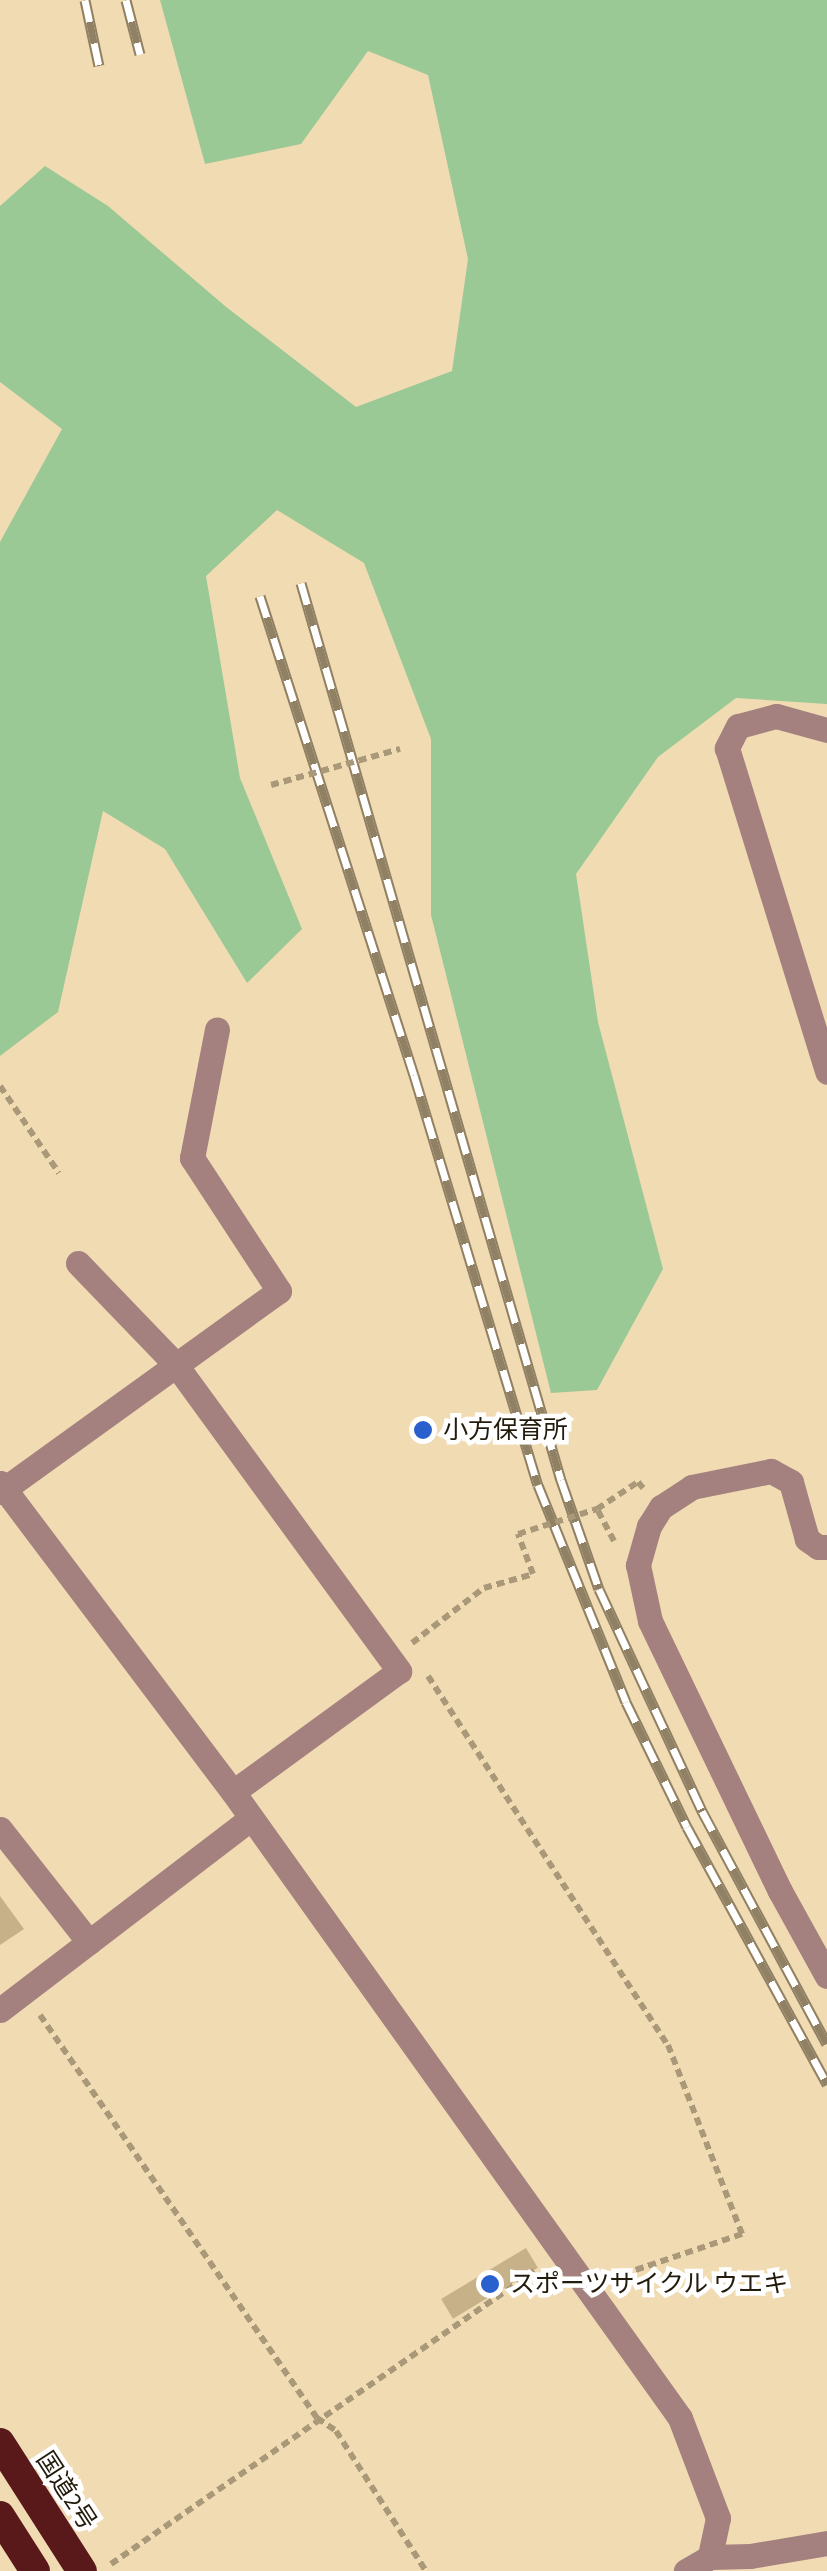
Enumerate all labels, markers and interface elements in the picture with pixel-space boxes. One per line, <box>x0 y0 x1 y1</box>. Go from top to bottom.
place label: 小方保育所 <box>443 1415 568 1445</box>
marker: 小方保育所 <box>412 1419 434 1441</box>
place label: スポーツサイクル ウエキ <box>510 2269 790 2299</box>
marker: スポーツサイクル ウエキ <box>479 2273 501 2295</box>
street label: 国道2号 <box>30 2446 102 2536</box>

